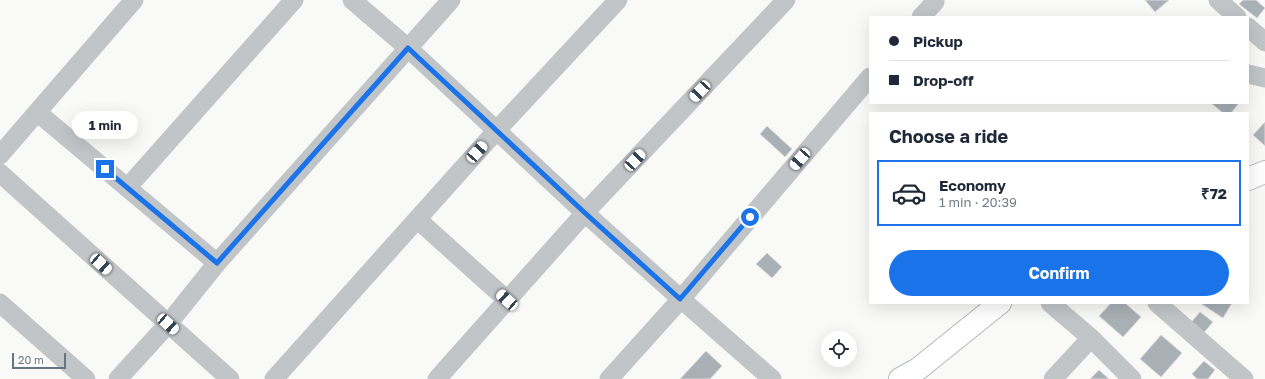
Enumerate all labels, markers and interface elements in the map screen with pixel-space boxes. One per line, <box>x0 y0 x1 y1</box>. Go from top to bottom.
text: Pickup <box>913 32 963 50</box>
text: Drop-off <box>913 71 973 89</box>
car <box>687 78 713 104</box>
callout: 1 min <box>72 111 138 139</box>
text: 1 min <box>89 117 121 133</box>
text: Choose a ride <box>889 125 1008 147</box>
car <box>465 139 489 165</box>
car <box>788 146 812 172</box>
car <box>622 147 648 173</box>
route end <box>96 160 114 178</box>
icon: car <box>891 175 927 211</box>
text: Economy <box>939 176 1006 194</box>
text: ₹72 <box>1201 184 1227 202</box>
text: 1 min · 20:39 <box>939 194 1017 210</box>
route start <box>741 208 759 226</box>
button: Confirm <box>889 250 1229 296</box>
car <box>88 252 114 276</box>
car <box>494 288 520 312</box>
car <box>155 312 181 336</box>
map controls <box>821 331 857 367</box>
button: locate <box>821 331 857 367</box>
scale bar <box>12 351 66 370</box>
text: 20 m <box>18 353 44 366</box>

